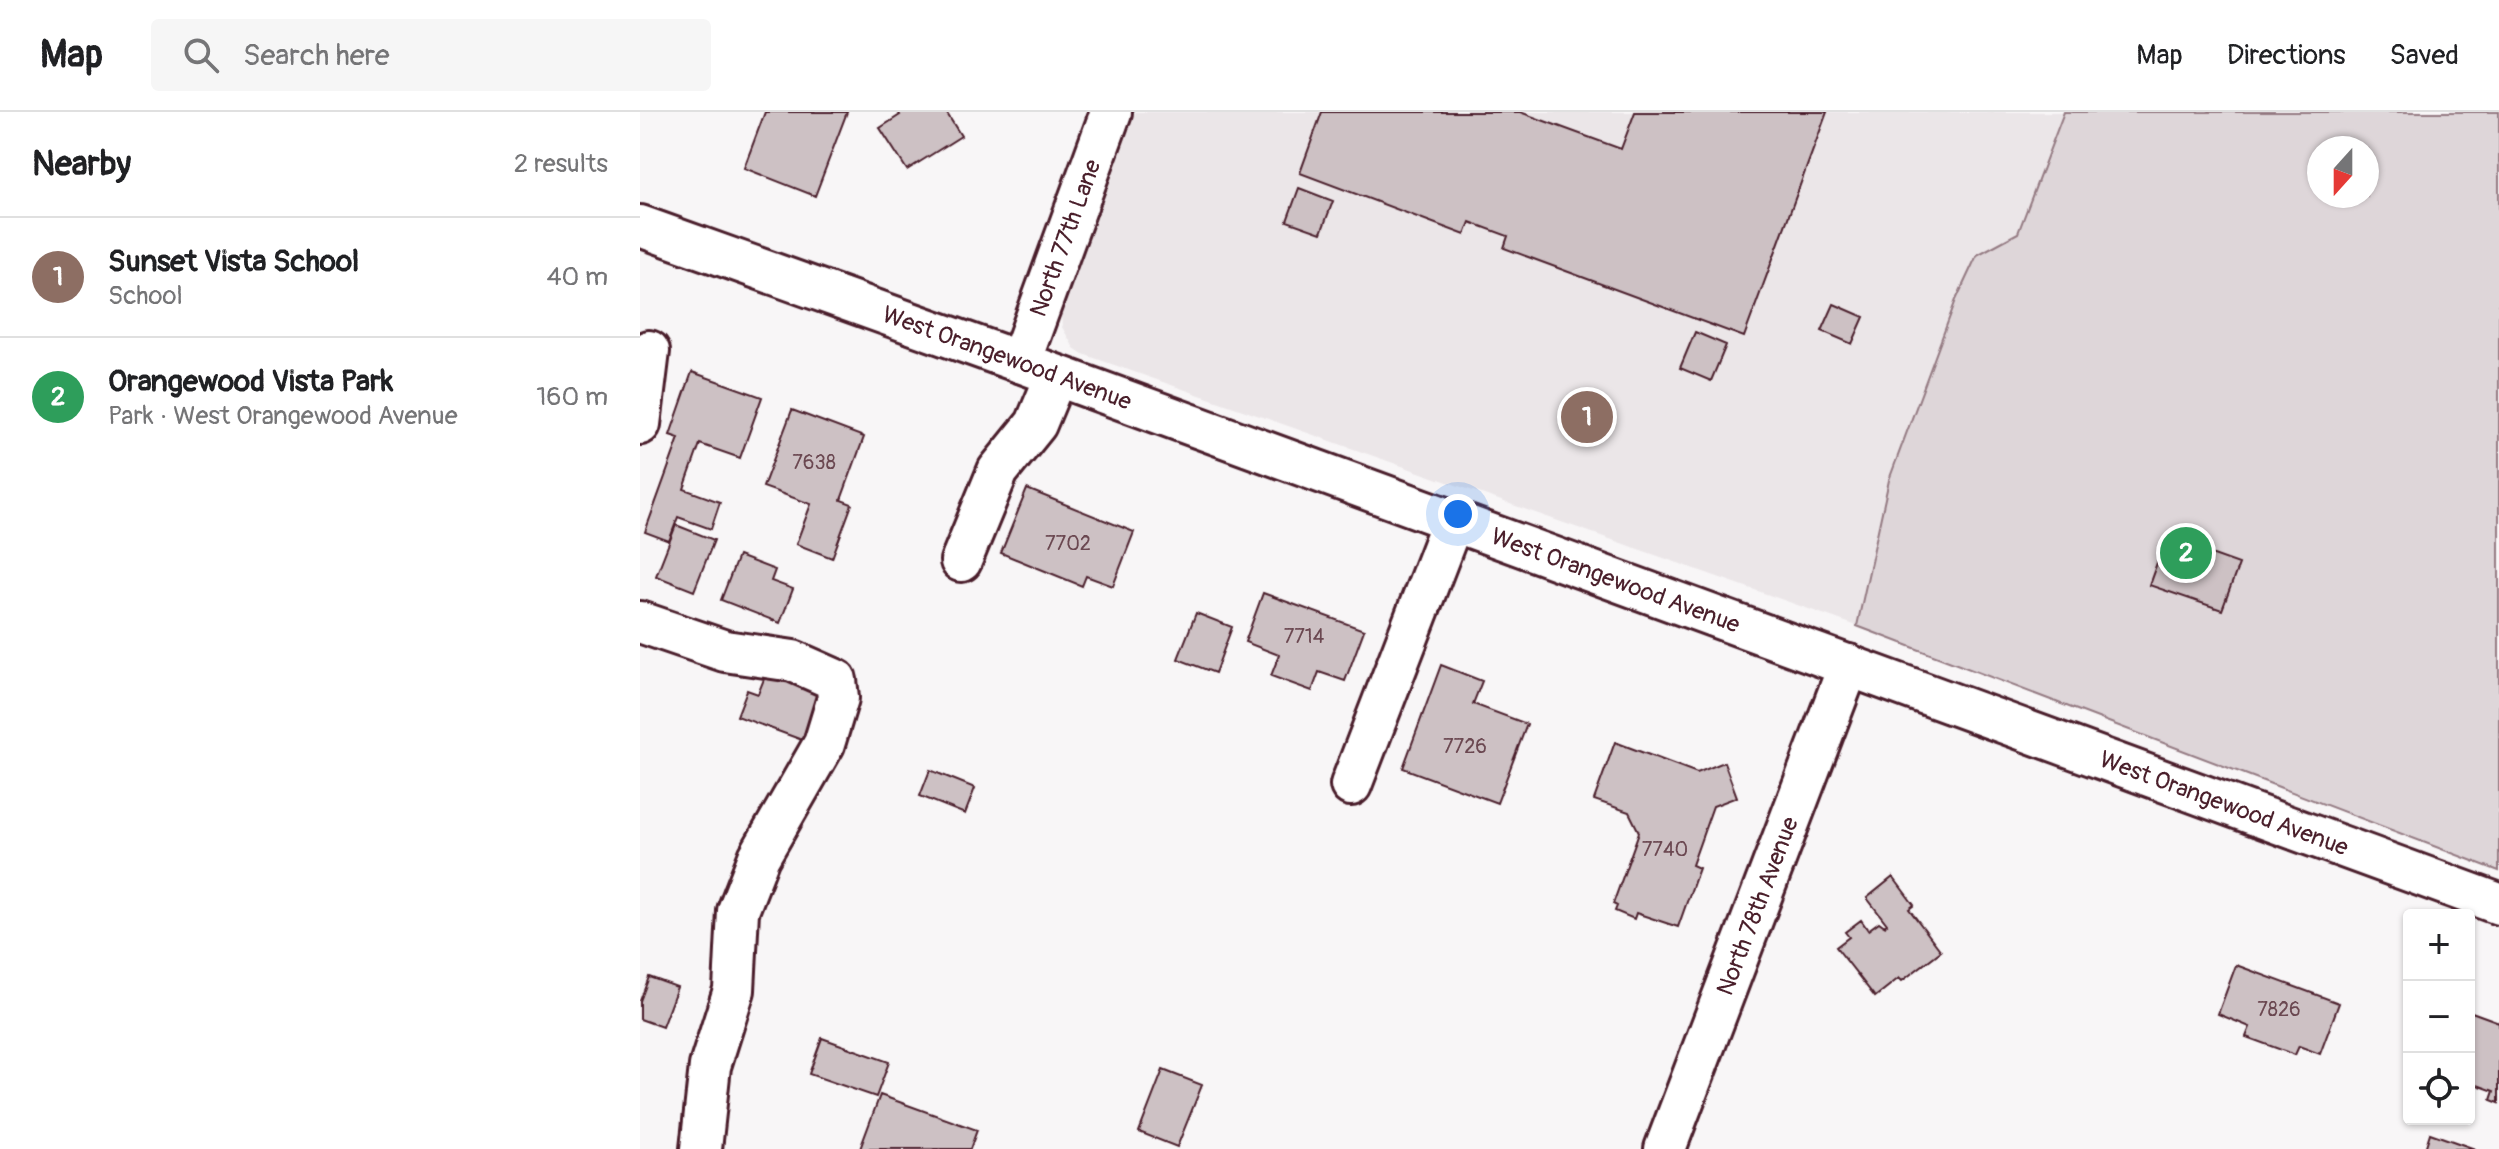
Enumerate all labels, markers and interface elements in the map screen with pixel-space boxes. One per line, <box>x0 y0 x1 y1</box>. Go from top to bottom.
search box <box>151 19 711 91</box>
text: Map <box>40 31 103 79</box>
icon: search <box>179 33 223 77</box>
text: Search here <box>243 37 390 74</box>
text: Map <box>2136 38 2183 73</box>
text: Directions <box>2227 38 2346 73</box>
text: Saved <box>2390 38 2459 73</box>
north arrow <box>2307 136 2379 208</box>
text: Nearby <box>32 143 131 186</box>
text: 2 results <box>514 148 608 180</box>
street label: North 77th Lane <box>1023 155 1107 320</box>
text: Sunset Vista School <box>108 243 359 280</box>
text: 1 <box>53 261 63 293</box>
text: 40 m <box>546 261 608 293</box>
text: School <box>108 280 183 312</box>
street label: West Orangewood Avenue <box>879 300 1136 416</box>
text: Orangewood Vista Park <box>108 363 393 400</box>
text: 2 <box>51 381 65 413</box>
text: 160 m <box>536 381 608 413</box>
pin: 1 <box>1561 387 1613 447</box>
text: Park · West Orangewood Avenue <box>108 400 458 432</box>
house number: 7638 <box>792 450 836 475</box>
your location <box>1438 494 1478 534</box>
street label: West Orangewood Avenue <box>1487 521 1744 639</box>
pin: 2 <box>2160 523 2212 583</box>
house number: 7702 <box>1045 531 1091 556</box>
house number: 7714 <box>1284 624 1325 649</box>
house number: 7726 <box>1443 734 1487 759</box>
street label: West Orangewood Avenue <box>2096 744 2353 862</box>
street label: North 78th Avenue <box>1710 812 1805 999</box>
house number: 7740 <box>1642 837 1688 862</box>
map controls <box>2403 909 2475 1125</box>
button: + <box>2403 909 2475 981</box>
button: − <box>2403 981 2475 1053</box>
house number: 7826 <box>2257 997 2301 1022</box>
button: locate <box>2403 1053 2475 1125</box>

